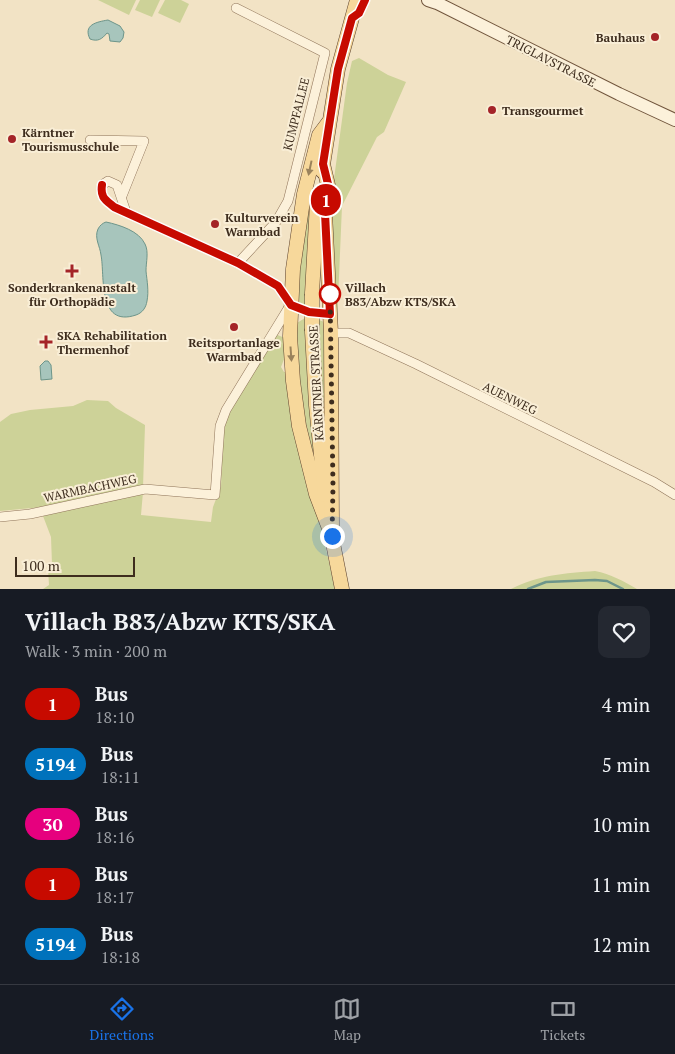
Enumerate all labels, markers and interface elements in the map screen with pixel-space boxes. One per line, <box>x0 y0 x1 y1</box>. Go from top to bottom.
place label: Bauhaus <box>596 30 646 45</box>
marker: Bauhaus <box>649 31 661 43</box>
street label: TRIGLAVSTRASSE <box>504 32 598 90</box>
street label: KUMPFALLEE <box>280 76 312 152</box>
place label: Transgourmet <box>502 103 584 118</box>
marker: Transgourmet <box>486 104 498 116</box>
place label: Kärntner Tourismusschule <box>22 125 120 154</box>
marker: Kärntner Tourismusschule <box>6 133 18 145</box>
one-way arrow <box>306 160 314 175</box>
line badge: 1 <box>310 184 342 216</box>
text: 1 <box>321 188 331 212</box>
place label: Kulturverein Warmbad <box>225 210 299 239</box>
marker: Kulturverein Warmbad <box>209 218 221 230</box>
marker: Sonderkrankenanstalt für Orthopädie <box>65 264 79 278</box>
place label: Sonderkrankenanstalt für Orthopädie <box>8 280 136 309</box>
place label: Villach B83/Abzw KTS/SKA <box>345 280 456 309</box>
marker: Villach B83/Abzw KTS/SKA <box>319 283 341 305</box>
marker: Reitsportanlage Warmbad <box>228 321 240 333</box>
street label: KÄRNTNER STRASSE <box>305 325 327 441</box>
place label: SKA Rehabilitation Thermenhof <box>57 328 167 357</box>
marker: SKA Rehabilitation Thermenhof <box>39 335 53 349</box>
place label: Reitsportanlage Warmbad <box>188 335 280 364</box>
one-way arrow <box>287 346 295 362</box>
street label: AUENWEG <box>480 378 540 418</box>
street label: WARMBACHWEG <box>42 471 138 505</box>
your location <box>320 524 345 549</box>
scale bar <box>15 554 135 577</box>
text: 100 m <box>22 556 60 575</box>
text: Villach B83/Abzw KTS/SKA <box>25 605 335 637</box>
button: heart <box>598 606 650 658</box>
text: Walk · 3 min · 200 m <box>25 640 167 662</box>
text: Bus <box>95 681 128 706</box>
text: 1 <box>47 692 58 716</box>
text: 4 min <box>602 692 650 717</box>
text: 18:10 <box>95 706 134 728</box>
text: Bus <box>101 741 133 766</box>
text: 5194 <box>35 752 76 776</box>
text: 5 min <box>602 752 650 777</box>
text: 18:11 <box>101 766 140 788</box>
text: Bus <box>95 801 128 826</box>
text: 30 <box>42 812 63 836</box>
text: 10 min <box>592 812 650 837</box>
text: 18:16 <box>95 826 134 848</box>
text: Bus <box>95 861 128 886</box>
text: 1 <box>47 872 58 896</box>
text: 11 min <box>592 872 650 897</box>
text: 18:17 <box>95 886 134 908</box>
text: Bus <box>101 921 133 946</box>
text: 5194 <box>35 932 76 956</box>
text: 12 min <box>592 932 650 957</box>
text: 18:18 <box>101 946 140 968</box>
tab: Directions <box>90 995 154 1044</box>
tab: Map <box>333 995 361 1044</box>
tab: Tickets <box>541 995 585 1044</box>

